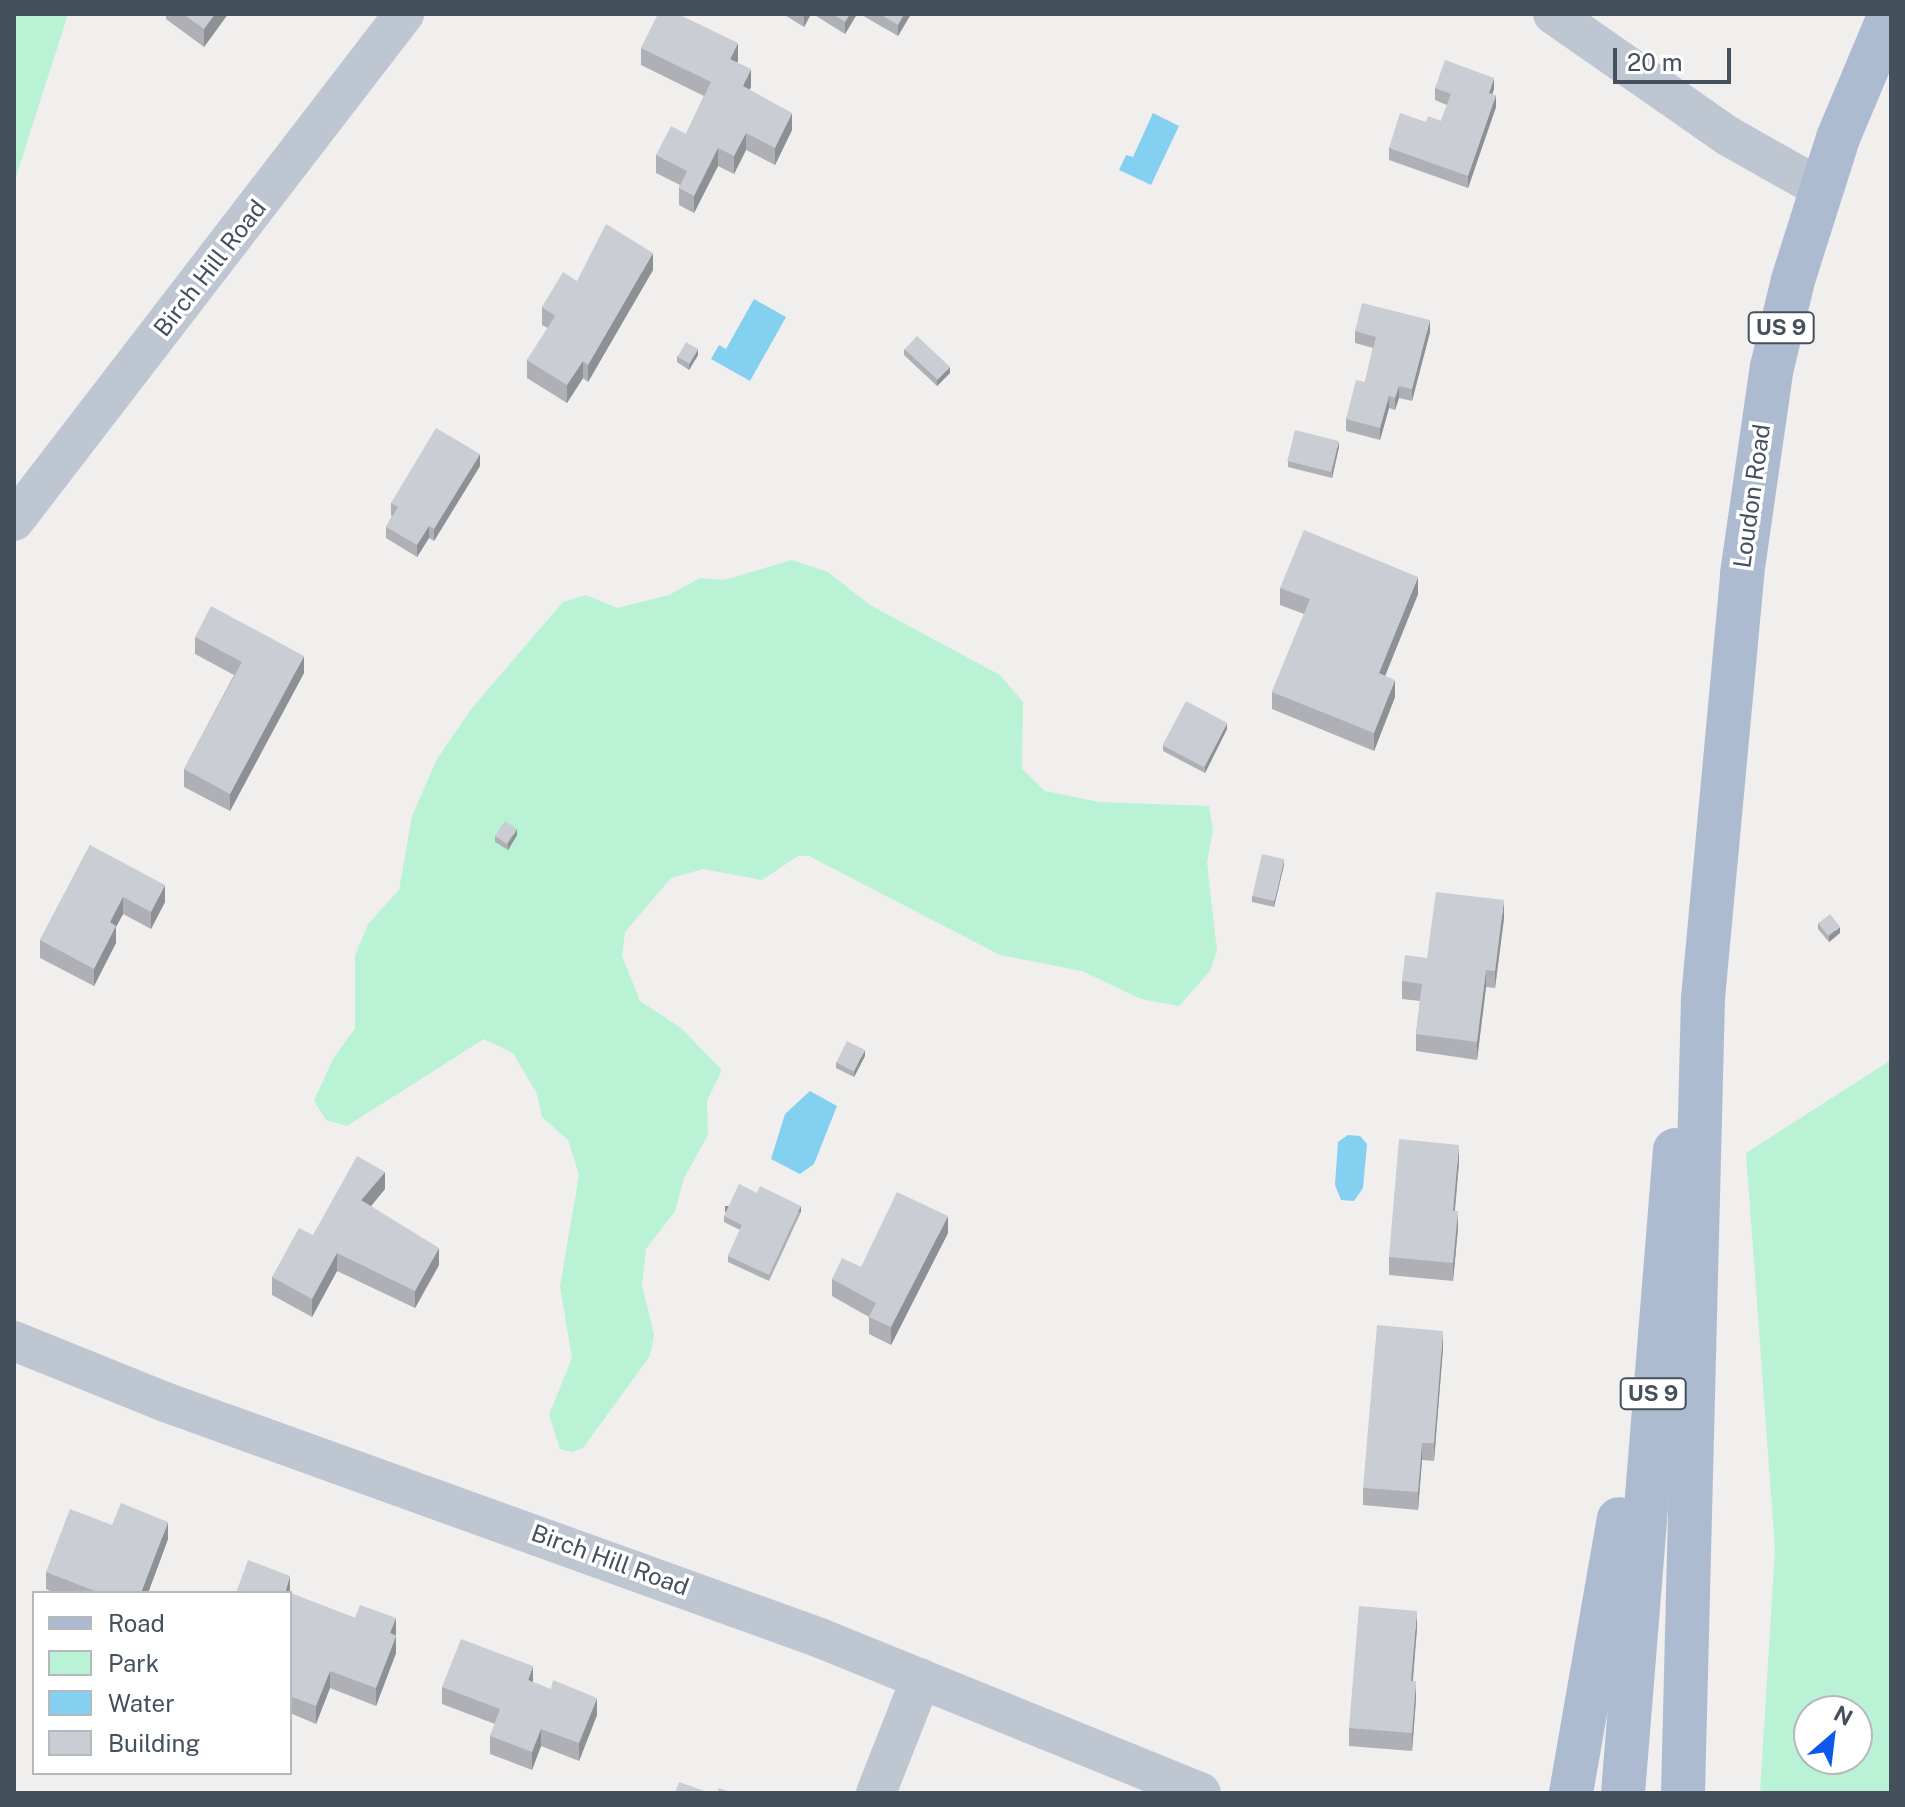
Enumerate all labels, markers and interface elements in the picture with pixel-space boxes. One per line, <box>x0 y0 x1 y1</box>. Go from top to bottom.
scale bar <box>1617 32 1735 82</box>
text: 20 m <box>1627 48 1683 76</box>
street label: Birch Hill Road <box>148 194 272 342</box>
road number: US 9 <box>1747 310 1815 346</box>
street label: Loudon Road <box>1728 422 1776 570</box>
road number: US 9 <box>1619 1376 1687 1412</box>
street label: Birch Hill Road <box>527 1518 693 1602</box>
legend <box>32 1591 292 1775</box>
text: Road <box>108 1609 165 1637</box>
text: Park <box>108 1649 159 1677</box>
text: Water <box>108 1689 175 1717</box>
north arrow <box>1793 1695 1873 1775</box>
text: N <box>1830 1700 1857 1731</box>
text: Building <box>108 1729 200 1757</box>

